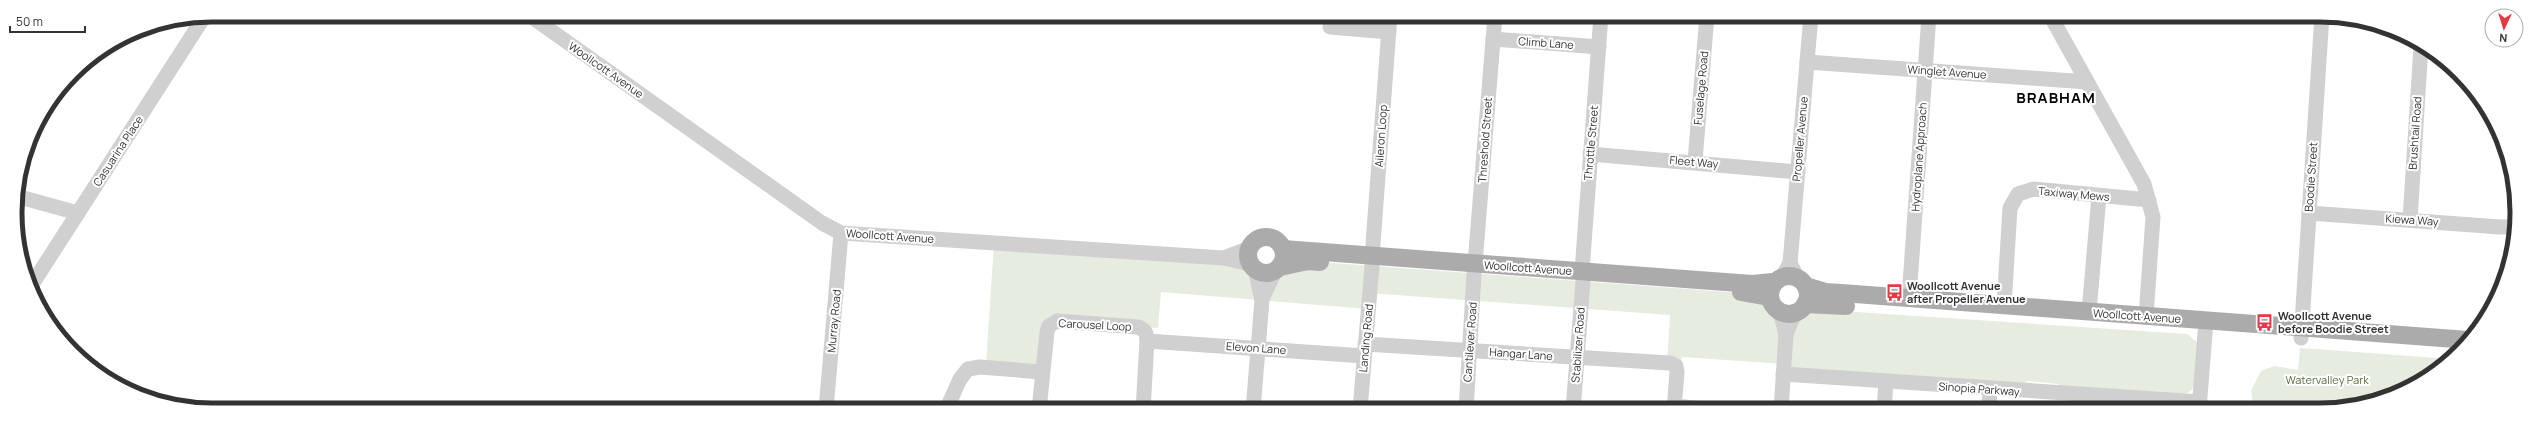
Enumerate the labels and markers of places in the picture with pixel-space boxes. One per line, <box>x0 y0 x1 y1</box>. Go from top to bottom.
place label: Woollcott Avenue after Propeller Avenue <box>1907 278 2026 306</box>
bus stop icon: Woollcott Avenue after Propeller Avenue <box>1884 282 1904 302</box>
place label: Woollcott Avenue before Boodie Street <box>2278 308 2389 336</box>
bus stop icon: Woollcott Avenue before Boodie Street <box>2255 312 2275 332</box>

